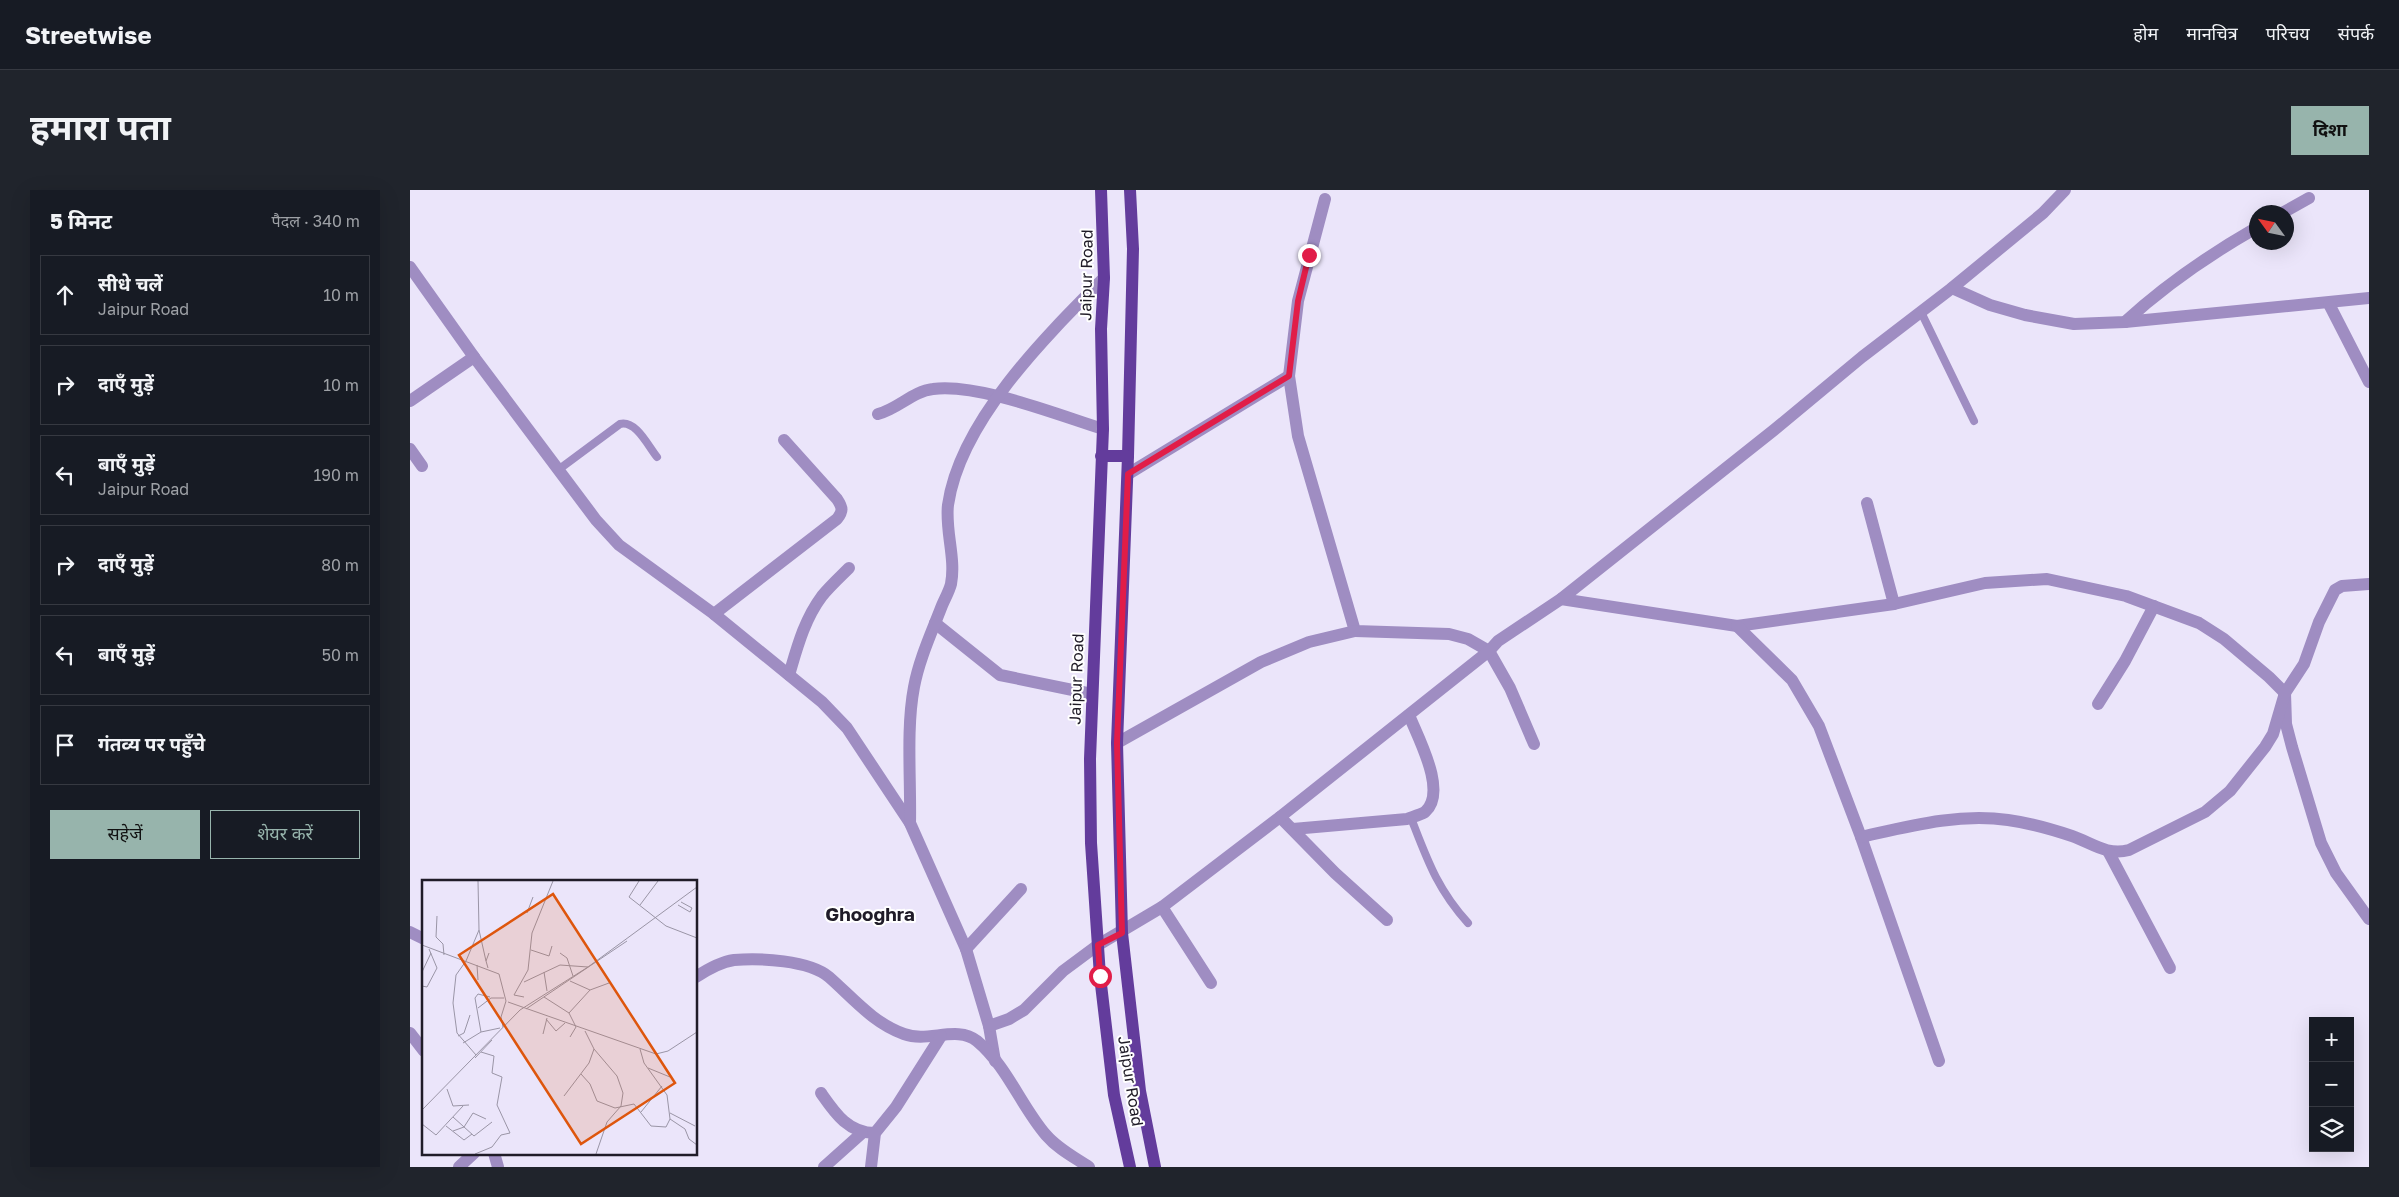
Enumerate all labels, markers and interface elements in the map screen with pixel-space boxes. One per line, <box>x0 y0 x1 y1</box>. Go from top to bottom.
text: Streetwise <box>25 20 152 49</box>
text: होम <box>2133 22 2158 44</box>
text: मानचित्र <box>2186 22 2238 44</box>
text: परिचय <box>2266 22 2310 44</box>
text: संपर्क <box>2338 22 2374 44</box>
text: हमारा पता <box>30 106 171 148</box>
button: दिशा <box>2291 106 2369 155</box>
north arrow <box>2249 205 2294 250</box>
text: 5 मिनट <box>50 208 112 234</box>
text: पैदल · 340 m <box>272 211 360 231</box>
street label: Jaipur Road <box>1075 229 1097 321</box>
route end <box>1298 244 1321 267</box>
text: सीधे चलें <box>98 272 163 295</box>
icon: ahead <box>51 281 79 309</box>
text: 10 m <box>323 285 359 305</box>
text: Jaipur Road <box>98 299 189 319</box>
icon: right <box>51 371 79 399</box>
text: दाएँ मुड़ें <box>98 372 154 395</box>
text: 10 m <box>323 375 359 395</box>
text: बाएँ मुड़ें <box>98 452 155 475</box>
icon: left <box>51 461 79 489</box>
text: 190 m <box>313 465 359 485</box>
text: Jaipur Road <box>98 479 189 499</box>
icon: right <box>51 551 79 579</box>
text: दाएँ मुड़ें <box>98 552 154 575</box>
text: 80 m <box>321 555 359 575</box>
street label: Jaipur Road <box>1064 633 1088 725</box>
icon: left <box>51 641 79 669</box>
text: बाएँ मुड़ें <box>98 642 155 665</box>
text: 50 m <box>322 645 359 665</box>
icon: arrive <box>51 731 79 759</box>
text: गंतव्य पर पहुँचे <box>98 732 205 755</box>
button: सहेजें <box>50 810 200 859</box>
button: शेयर करें <box>210 810 360 859</box>
inset map <box>422 880 698 1154</box>
district label: Ghooghra <box>825 902 915 925</box>
route start <box>1089 965 1112 988</box>
map controls <box>2309 1017 2354 1152</box>
button: + <box>2309 1017 2354 1062</box>
street label: Jaipur Road <box>1114 1034 1148 1128</box>
button: − <box>2309 1062 2354 1107</box>
button: layers <box>2309 1107 2354 1152</box>

